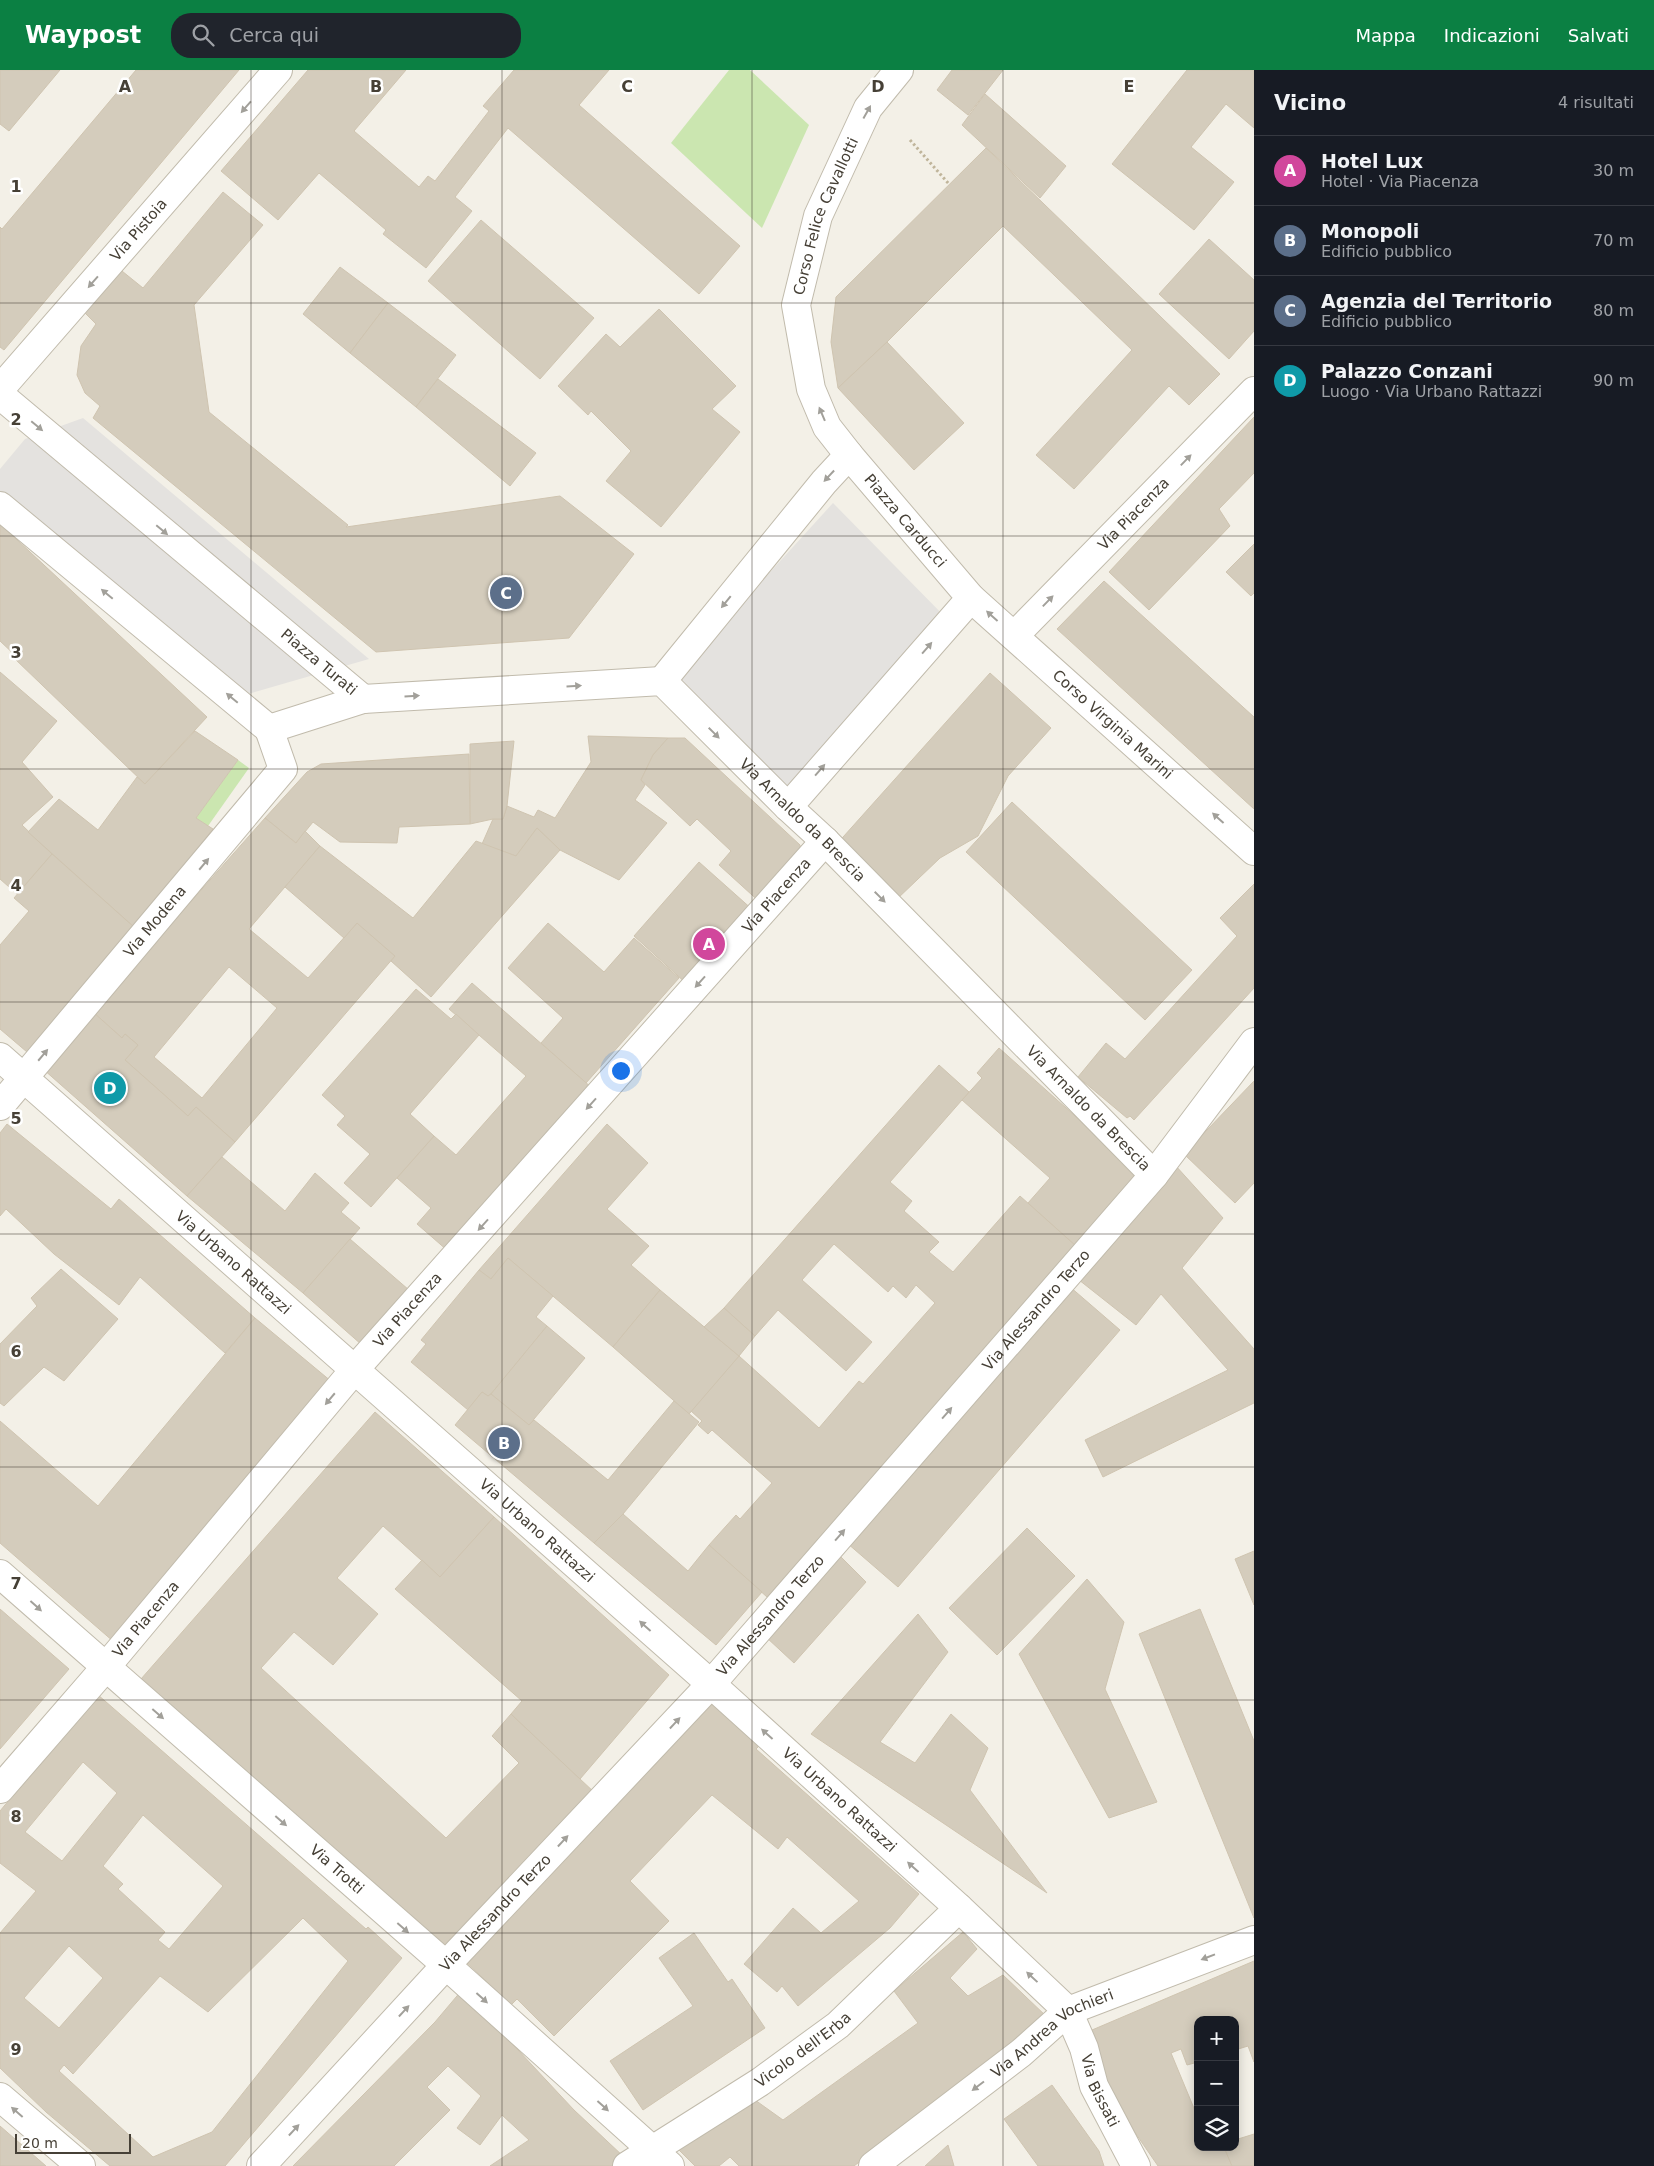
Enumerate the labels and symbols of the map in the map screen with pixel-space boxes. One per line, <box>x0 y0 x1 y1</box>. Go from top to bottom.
text: A <box>119 77 132 96</box>
text: B <box>370 77 382 96</box>
text: C <box>621 77 633 96</box>
text: D <box>871 77 885 96</box>
text: E <box>1124 77 1134 96</box>
one-way arrow <box>240 100 251 113</box>
one-way arrow <box>863 105 872 119</box>
street label: Corso Felice Cavallotti <box>790 135 862 297</box>
text: 1 <box>10 177 22 196</box>
street label: Via Pistoia <box>106 195 171 265</box>
one-way arrow <box>88 276 99 288</box>
one-way arrow <box>818 407 826 422</box>
text: 2 <box>10 410 22 429</box>
one-way arrow <box>31 420 43 432</box>
one-way arrow <box>1180 454 1192 466</box>
one-way arrow <box>823 470 835 482</box>
street label: Piazza Carducci <box>860 470 950 571</box>
street label: Via Piacenza <box>1094 474 1173 554</box>
one-way arrow <box>155 525 168 536</box>
pin: C <box>490 574 522 612</box>
one-way arrow <box>100 589 113 600</box>
one-way arrow <box>720 595 731 608</box>
one-way arrow <box>1042 596 1054 608</box>
one-way arrow <box>986 611 999 622</box>
street label: Piazza Turati <box>277 625 361 699</box>
text: 3 <box>10 643 22 662</box>
one-way arrow <box>921 643 933 655</box>
street label: Corso Virginia Marini <box>1049 666 1177 783</box>
one-way arrow <box>566 681 582 689</box>
one-way arrow <box>404 691 420 699</box>
one-way arrow <box>226 693 239 704</box>
one-way arrow <box>708 727 720 739</box>
street label: Via Arnaldo da Brescia <box>736 755 869 886</box>
one-way arrow <box>814 765 826 777</box>
one-way arrow <box>1212 812 1224 824</box>
street label: Via Piacenza <box>739 854 815 937</box>
one-way arrow <box>198 857 209 870</box>
text: 4 <box>10 876 22 895</box>
street label: Via Modena <box>120 882 190 961</box>
one-way arrow <box>874 890 886 902</box>
pin: A <box>693 925 725 963</box>
one-way arrow <box>694 976 705 989</box>
street label: Via Arnaldo da Brescia <box>1023 1042 1154 1175</box>
one-way arrow <box>38 1049 49 1062</box>
your location <box>608 1058 634 1084</box>
pin: D <box>94 1069 126 1107</box>
one-way arrow <box>586 1097 597 1110</box>
text: 5 <box>10 1109 22 1128</box>
street label: Via Urbano Rattazzi <box>172 1207 295 1318</box>
one-way arrow <box>478 1218 489 1231</box>
street label: Via Alessandro Terzo <box>979 1246 1094 1374</box>
street label: Via Piacenza <box>369 1269 446 1351</box>
text: 6 <box>10 1342 22 1361</box>
one-way arrow <box>324 1393 335 1406</box>
one-way arrow <box>941 1407 953 1419</box>
pin: B <box>488 1424 520 1462</box>
street label: Via Urbano Rattazzi <box>476 1475 598 1586</box>
one-way arrow <box>834 1529 845 1541</box>
street label: Via Alessandro Terzo <box>713 1551 828 1680</box>
text: 7 <box>10 1574 22 1593</box>
street label: Via Piacenza <box>109 1577 183 1661</box>
one-way arrow <box>30 1601 43 1612</box>
one-way arrow <box>640 1620 652 1632</box>
one-way arrow <box>152 1708 164 1720</box>
one-way arrow <box>669 1717 681 1729</box>
one-way arrow <box>760 1729 773 1740</box>
street label: Via Urbano Rattazzi <box>779 1744 900 1856</box>
text: 8 <box>10 1807 22 1826</box>
one-way arrow <box>274 1815 286 1827</box>
one-way arrow <box>557 1835 569 1847</box>
street label: Via Trotti <box>306 1841 368 1898</box>
street label: Via Alessandro Terzo <box>436 1850 555 1975</box>
one-way arrow <box>908 1861 920 1873</box>
one-way arrow <box>397 1922 409 1933</box>
one-way arrow <box>1201 1953 1215 1961</box>
one-way arrow <box>1027 1971 1039 1983</box>
street label: Via Andrea Vochieri <box>987 1986 1116 2082</box>
one-way arrow <box>476 1992 489 2003</box>
one-way arrow <box>398 2005 410 2017</box>
street label: Vicolo dell'Erba <box>751 2008 855 2092</box>
text: 9 <box>10 2040 22 2059</box>
street label: Via Bissati <box>1077 2052 1123 2130</box>
one-way arrow <box>971 2081 985 2091</box>
one-way arrow <box>597 2100 609 2112</box>
one-way arrow <box>11 2106 24 2117</box>
one-way arrow <box>288 2125 300 2137</box>
scale bar <box>15 2131 131 2154</box>

